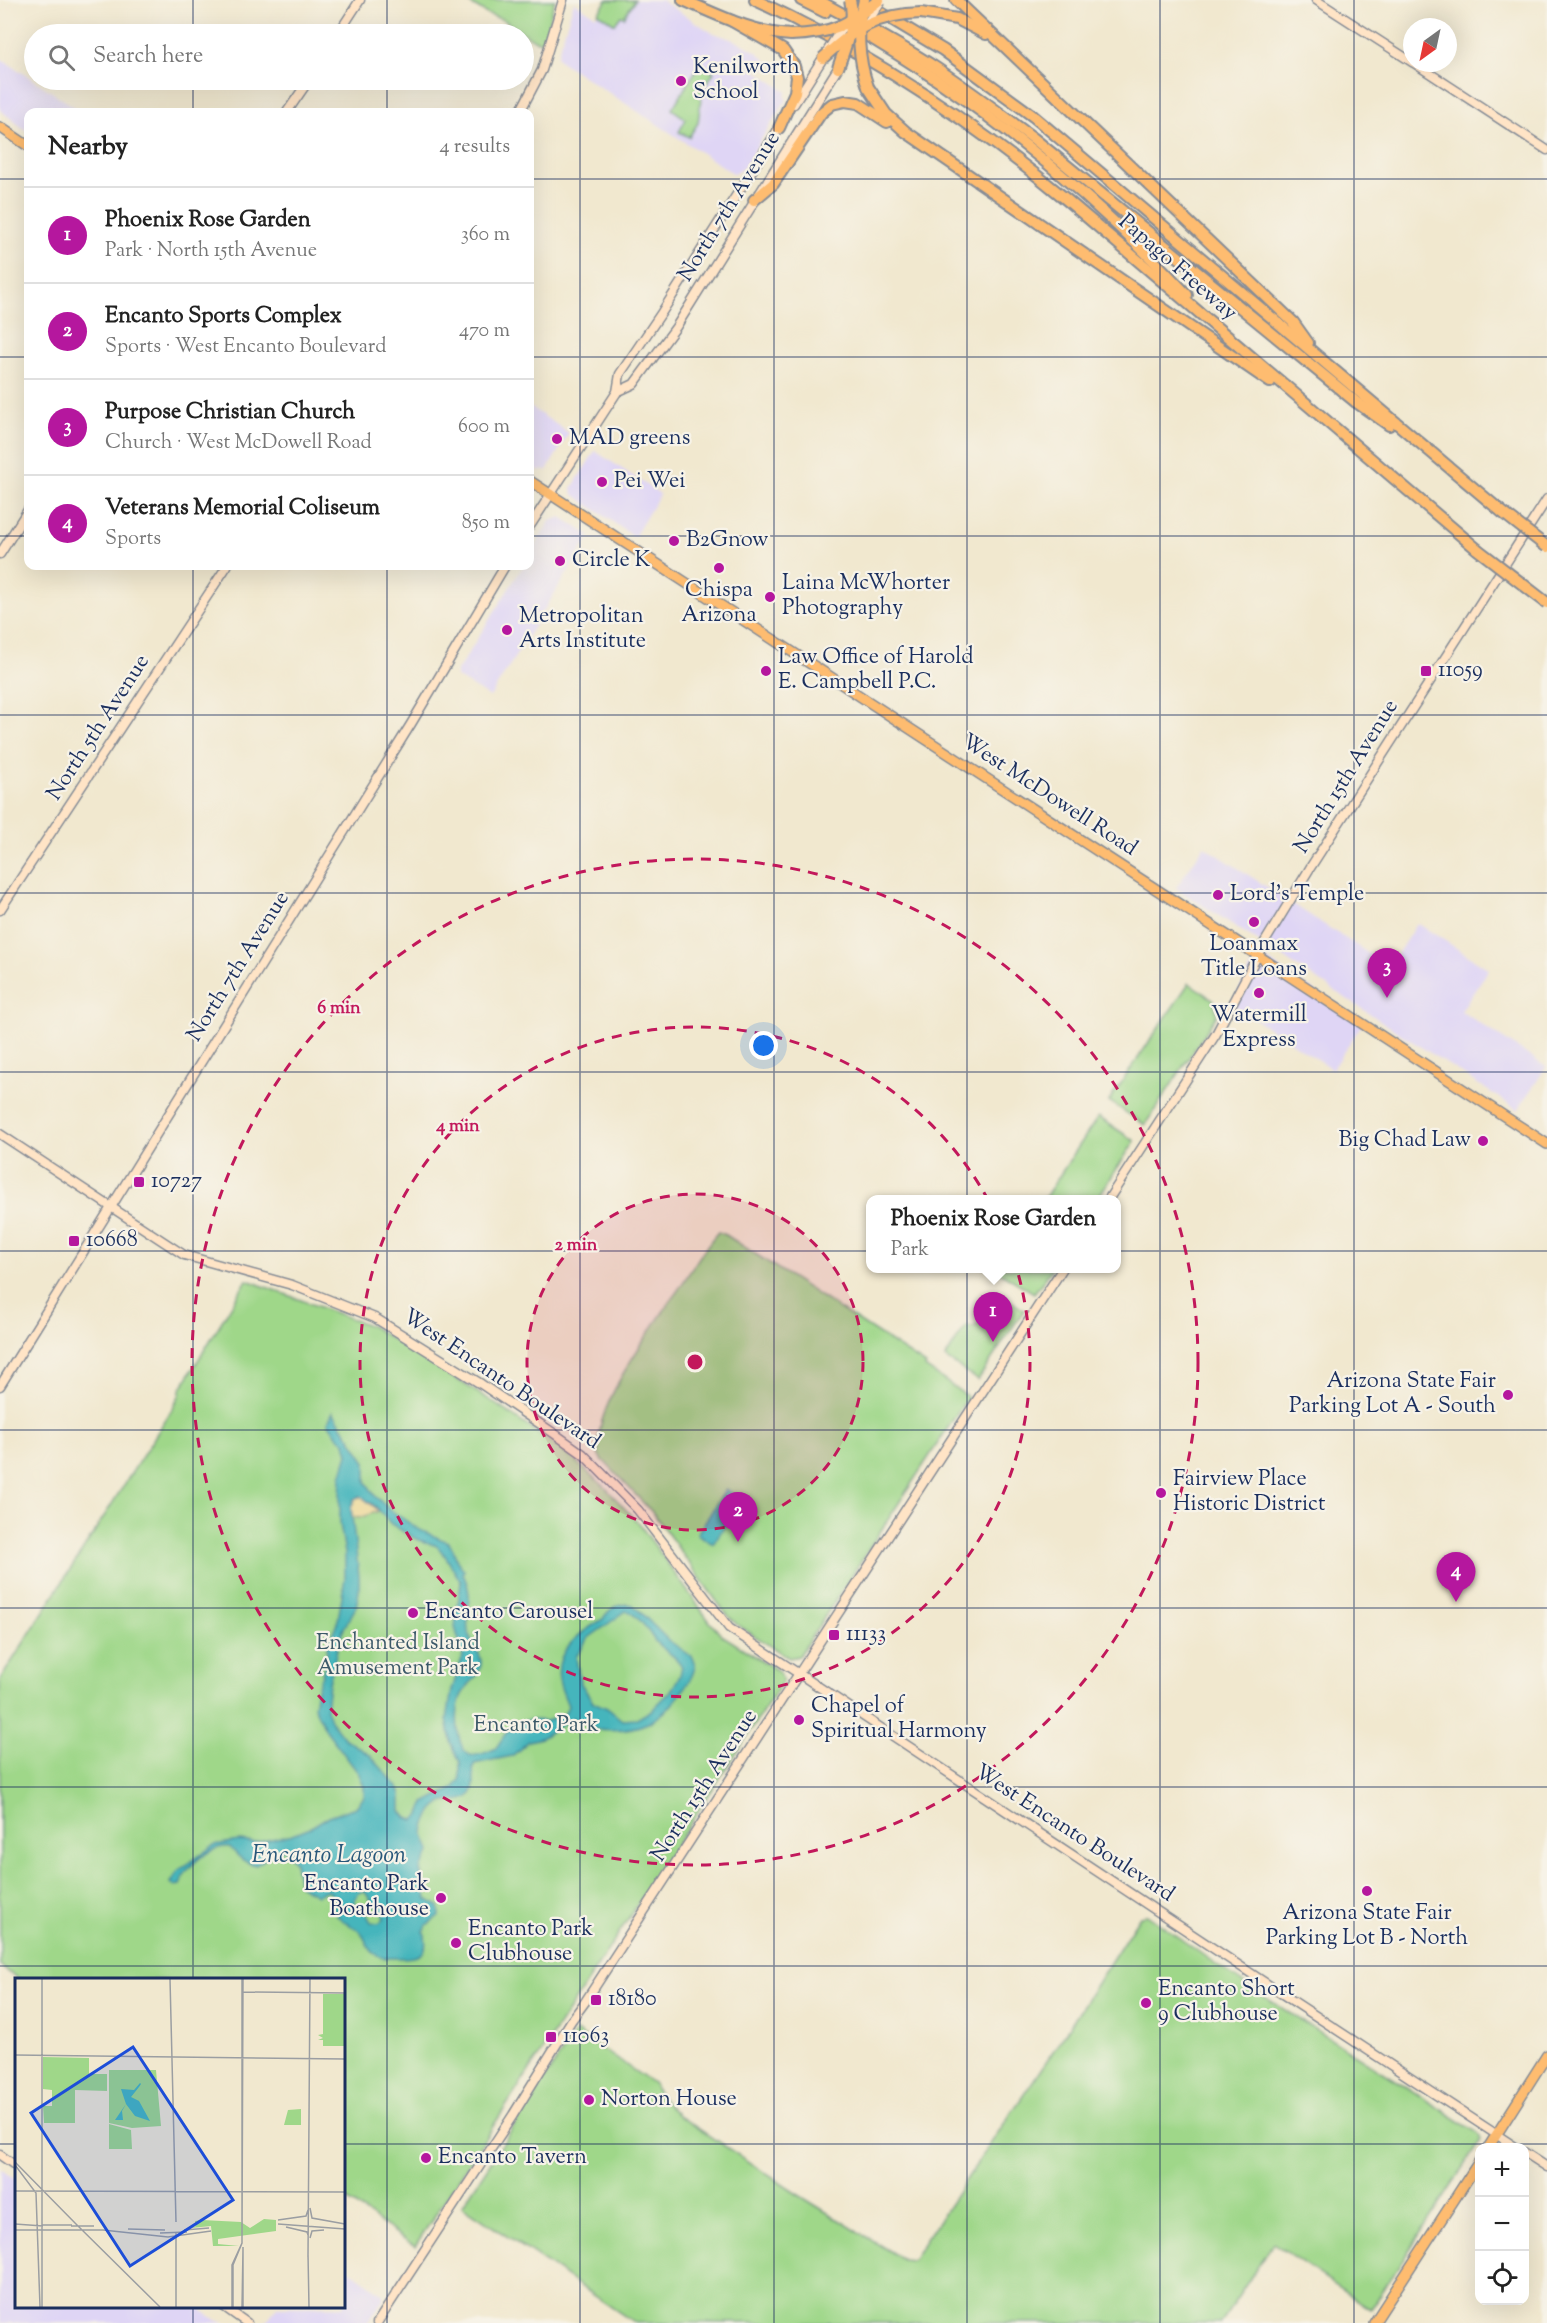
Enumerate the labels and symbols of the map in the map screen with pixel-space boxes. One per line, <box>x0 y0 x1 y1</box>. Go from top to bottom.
north arrow <box>1403 18 1457 72</box>
place label: Kenilworth School <box>693 52 800 109</box>
marker: Kenilworth School <box>674 74 688 88</box>
street label: North 7th Avenue <box>671 125 789 289</box>
street label: Papago Freeway <box>1110 207 1244 329</box>
place label: MAD greens <box>569 423 690 455</box>
marker: MAD greens <box>550 432 564 446</box>
place label: Pei Wei <box>614 466 685 498</box>
marker: Pei Wei <box>595 475 609 489</box>
place label: B2Gnow <box>686 525 769 557</box>
marker: B2Gnow <box>667 534 681 548</box>
place label: Circle K <box>572 545 651 577</box>
marker: Circle K <box>553 554 567 568</box>
marker: Chispa Arizona <box>712 561 726 575</box>
place label: Laina McWhorter Photography <box>782 568 950 625</box>
place label: Chispa Arizona <box>681 575 757 632</box>
marker: Laina McWhorter Photography <box>763 590 777 604</box>
place label: Metropolitan Arts Institute <box>519 601 646 658</box>
marker: Metropolitan Arts Institute <box>500 623 514 637</box>
place label: Law Office of Harold E. Campbell P.C. <box>778 642 974 699</box>
street label: North 5th Avenue <box>40 648 158 808</box>
place label: 11059 <box>1438 655 1483 687</box>
marker: Law Office of Harold E. Campbell P.C. <box>759 664 773 678</box>
marker: 11059 <box>1419 664 1433 678</box>
street label: North 15th Avenue <box>1287 694 1407 860</box>
street label: West McDowell Road <box>955 727 1143 865</box>
place label: Lord's Temple <box>1230 879 1364 911</box>
street label: North 7th Avenue <box>180 885 298 1049</box>
marker: Lord's Temple <box>1211 888 1225 902</box>
marker: Loanmax Title Loans <box>1247 915 1261 929</box>
place label: Loanmax Title Loans <box>1201 929 1307 986</box>
pin: 3 <box>1368 948 1406 998</box>
marker: Watermill Express <box>1252 986 1266 1000</box>
text: 6 min <box>317 996 361 1022</box>
place label: Watermill Express <box>1211 1000 1307 1057</box>
your location <box>749 1031 778 1060</box>
text: 4 min <box>435 1114 480 1140</box>
place label: Big Chad Law <box>1338 1125 1472 1157</box>
marker: Big Chad Law <box>1476 1134 1490 1148</box>
place label: 10727 <box>151 1166 202 1198</box>
marker: 10727 <box>132 1175 146 1189</box>
place label: 10668 <box>86 1225 138 1257</box>
text: 2 min <box>555 1233 598 1259</box>
marker: 10668 <box>67 1234 81 1248</box>
pin: 1 <box>974 1292 1012 1342</box>
street label: West Encanto Boulevard <box>395 1302 607 1458</box>
centre of rings <box>685 1352 705 1372</box>
place label: Arizona State Fair Parking Lot A - South <box>1289 1366 1496 1423</box>
marker: Arizona State Fair Parking Lot A - South <box>1501 1388 1515 1402</box>
place label: Fairview Place Historic District <box>1173 1464 1326 1521</box>
marker: Fairview Place Historic District <box>1154 1486 1168 1500</box>
pin: 2 <box>718 1492 758 1542</box>
pin: 4 <box>1436 1552 1476 1602</box>
place label: Encanto Carousel <box>425 1597 593 1629</box>
marker: Encanto Carousel <box>406 1606 420 1620</box>
place label: 11133 <box>846 1619 886 1651</box>
park label: Enchanted Island Amusement Park <box>316 1628 480 1685</box>
marker: 11133 <box>827 1628 841 1642</box>
place label: Chapel of Spiritual Harmony <box>811 1691 987 1748</box>
street label: North 15th Avenue <box>644 1703 766 1869</box>
park label: Encanto Park <box>473 1710 599 1742</box>
marker: Chapel of Spiritual Harmony <box>792 1713 806 1727</box>
street label: West Encanto Boulevard <box>968 1757 1180 1911</box>
water label: Encanto Lagoon <box>252 1839 407 1873</box>
place label: Encanto Park Boathouse <box>304 1869 429 1926</box>
marker: Arizona State Fair Parking Lot B - North <box>1360 1884 1374 1898</box>
marker: Encanto Park Boathouse <box>434 1891 448 1905</box>
place label: Arizona State Fair Parking Lot B - North <box>1266 1898 1468 1955</box>
place label: Encanto Park Clubhouse <box>468 1914 593 1971</box>
marker: Encanto Park Clubhouse <box>449 1936 463 1950</box>
place label: Encanto Short 9 Clubhouse <box>1158 1974 1295 2031</box>
inset map <box>15 1978 345 2308</box>
place label: 18180 <box>608 1984 657 2016</box>
marker: 18180 <box>589 1993 603 2007</box>
marker: Encanto Short 9 Clubhouse <box>1139 1996 1153 2010</box>
place label: 11063 <box>563 2021 609 2053</box>
marker: 11063 <box>544 2030 558 2044</box>
place label: Norton House <box>601 2084 737 2116</box>
marker: Norton House <box>582 2093 596 2107</box>
place label: Encanto Tavern <box>438 2142 587 2174</box>
marker: Encanto Tavern <box>419 2151 433 2165</box>

